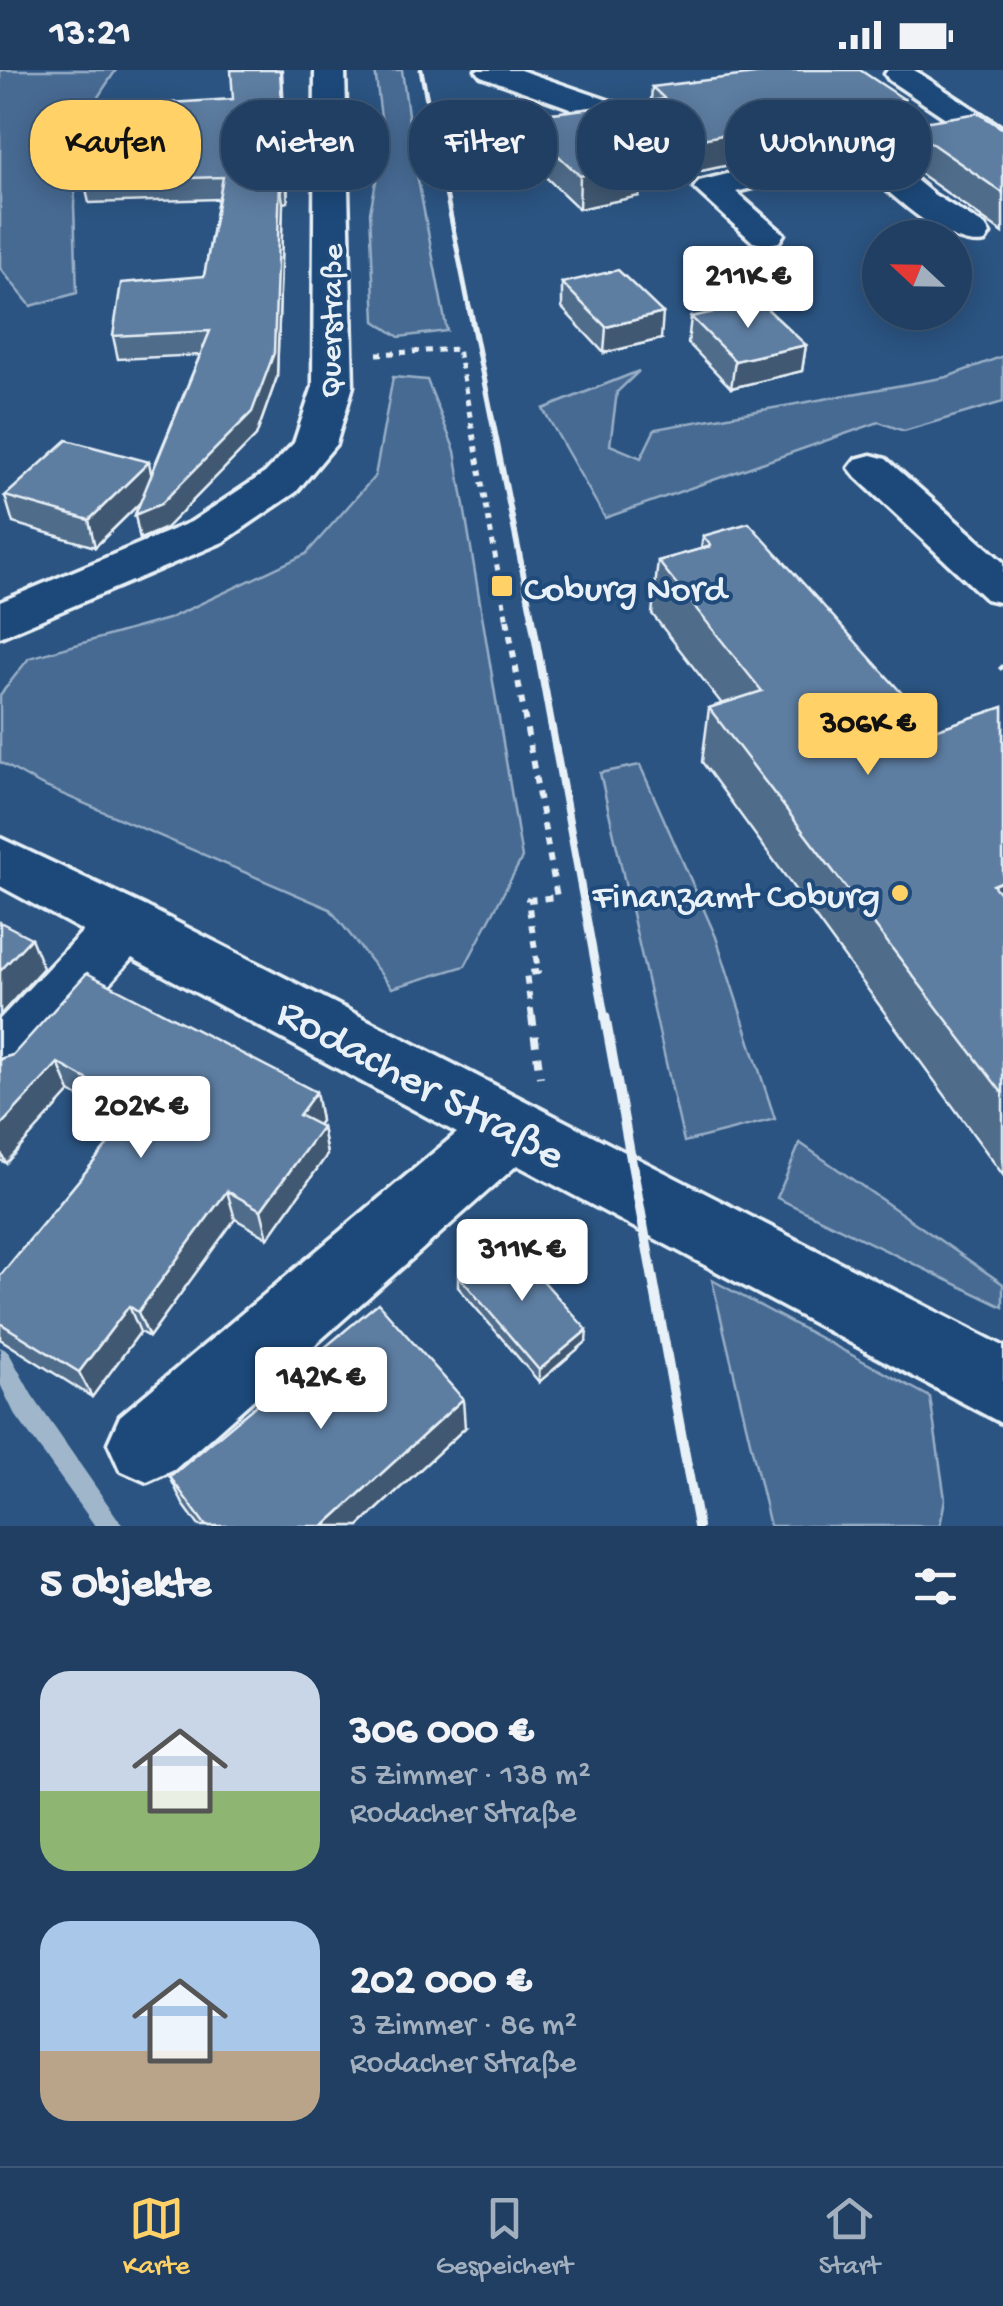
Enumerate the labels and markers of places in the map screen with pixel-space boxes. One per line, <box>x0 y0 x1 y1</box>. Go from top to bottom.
pin: 211K € <box>667 246 829 331</box>
place label: Coburg Nord <box>524 570 729 614</box>
marker: Coburg Nord <box>489 573 515 599</box>
pin: 306K € <box>787 693 949 778</box>
place label: Finanzamt Coburg <box>591 877 880 921</box>
marker: Finanzamt Coburg <box>889 882 911 904</box>
pin: 202K € <box>60 1076 222 1161</box>
pin: 311K € <box>441 1219 603 1304</box>
pin: 142K € <box>240 1347 402 1432</box>

